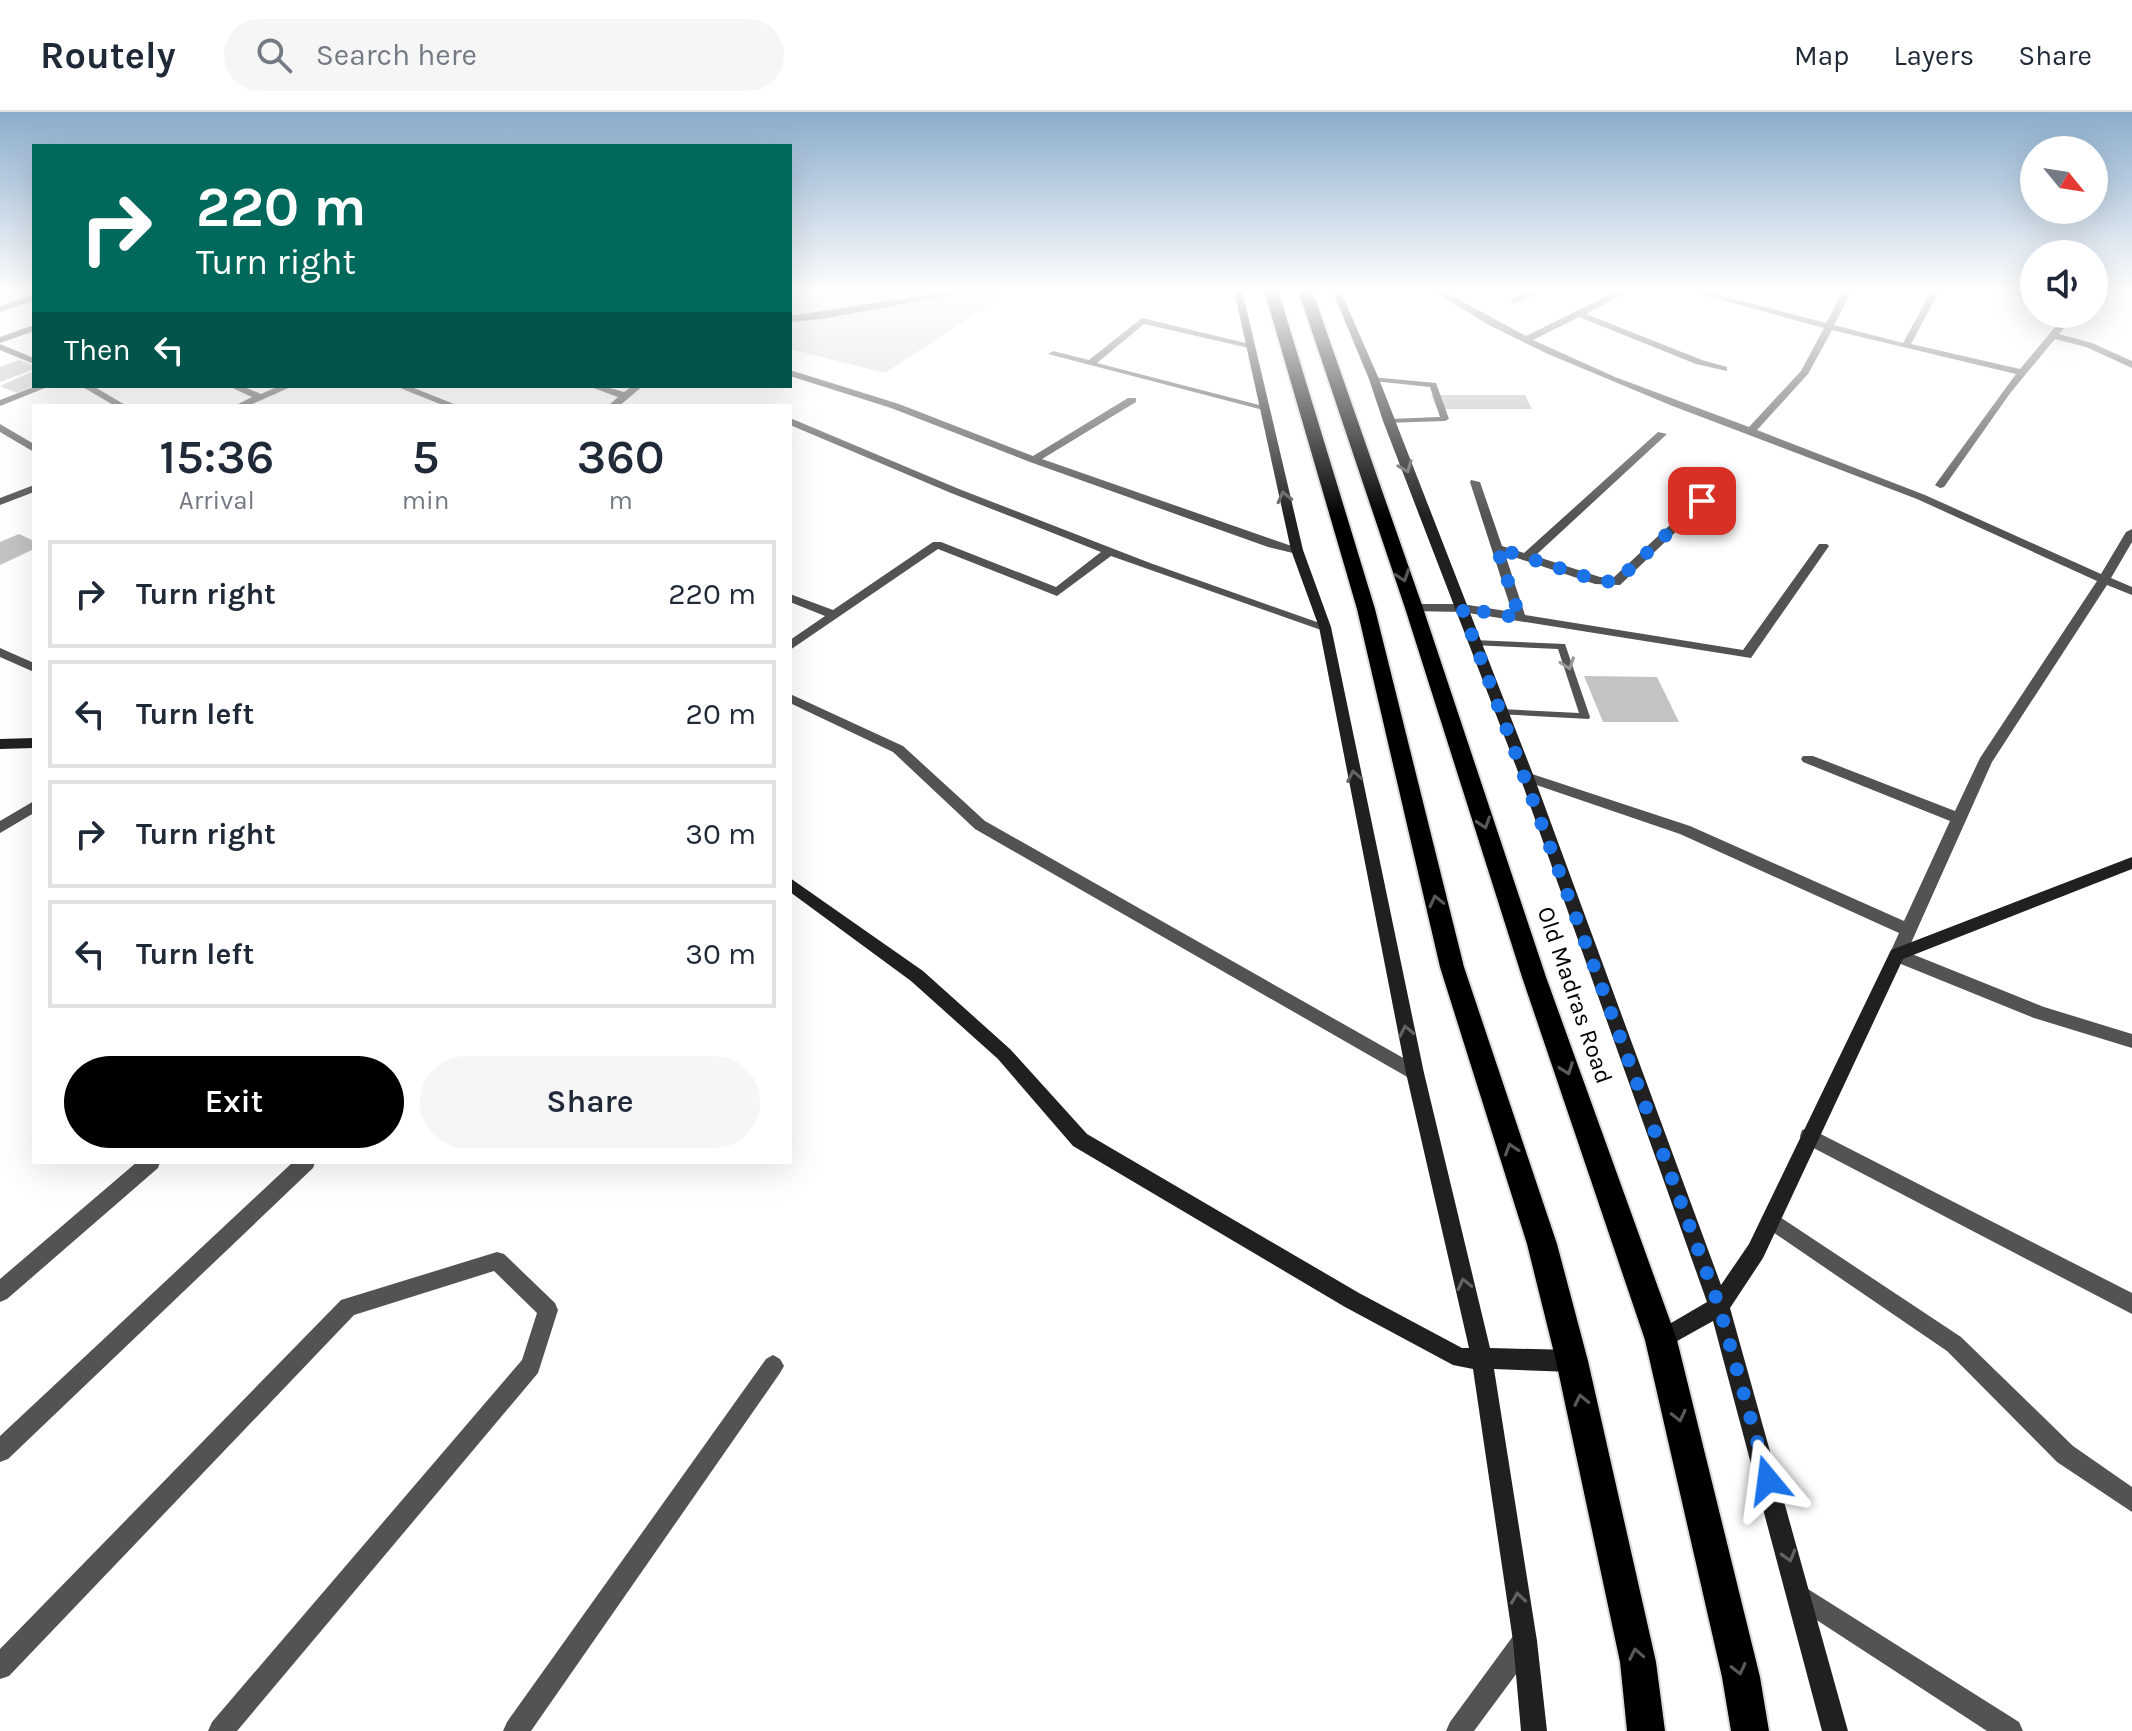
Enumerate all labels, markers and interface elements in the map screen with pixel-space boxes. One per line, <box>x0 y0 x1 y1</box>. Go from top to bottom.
search box <box>224 19 784 91</box>
text: Routely <box>40 33 176 78</box>
icon: search <box>252 33 296 77</box>
text: Search here <box>316 37 477 73</box>
text: Map <box>1794 39 1849 72</box>
text: Layers <box>1893 39 1974 72</box>
text: Share <box>2018 39 2092 72</box>
north arrow <box>2020 136 2108 224</box>
map controls <box>2020 136 2108 328</box>
text: 220 m <box>196 174 367 239</box>
icon: right <box>64 176 168 280</box>
button: sound <box>2020 240 2108 328</box>
text: Turn right <box>196 241 356 283</box>
icon: left <box>147 328 191 372</box>
text: Then <box>64 332 131 368</box>
text: 15:36 <box>159 429 274 485</box>
text: 5 <box>412 429 439 485</box>
text: 360 <box>577 429 665 485</box>
one-way arrow <box>1396 459 1413 473</box>
pin <box>1668 467 1736 535</box>
icon: arrive <box>1680 479 1724 523</box>
text: Arrival <box>179 485 255 516</box>
text: min <box>402 485 449 516</box>
text: m <box>609 485 633 516</box>
one-way arrow <box>1277 491 1294 505</box>
one-way arrow <box>1394 568 1410 582</box>
icon: right <box>68 572 112 616</box>
text: Turn right <box>136 576 276 612</box>
text: 220 m <box>668 576 756 612</box>
one-way arrow <box>1558 656 1574 670</box>
icon: left <box>68 692 112 736</box>
text: Turn left <box>136 696 254 732</box>
text: 20 m <box>686 696 756 732</box>
one-way arrow <box>1346 770 1363 783</box>
icon: right <box>68 812 112 856</box>
one-way arrow <box>1474 815 1490 829</box>
text: Turn right <box>136 816 276 852</box>
text: 30 m <box>685 816 756 852</box>
one-way arrow <box>1428 894 1445 908</box>
street label: Old Madras Road <box>1532 903 1618 1087</box>
icon: left <box>68 932 112 976</box>
text: Turn left <box>136 936 254 972</box>
text: 30 m <box>685 936 756 972</box>
one-way arrow <box>1398 1025 1415 1038</box>
button: Exit <box>64 1056 404 1148</box>
button: Share <box>420 1056 760 1148</box>
one-way arrow <box>1557 1062 1573 1076</box>
one-way arrow <box>1505 1143 1521 1157</box>
one-way arrow <box>1456 1278 1473 1292</box>
one-way arrow <box>1573 1393 1590 1407</box>
one-way arrow <box>1670 1408 1687 1422</box>
position arrow <box>1726 1438 1810 1522</box>
one-way arrow <box>1780 1549 1796 1563</box>
one-way arrow <box>1510 1591 1527 1605</box>
one-way arrow <box>1628 1647 1645 1661</box>
one-way arrow <box>1729 1662 1746 1675</box>

